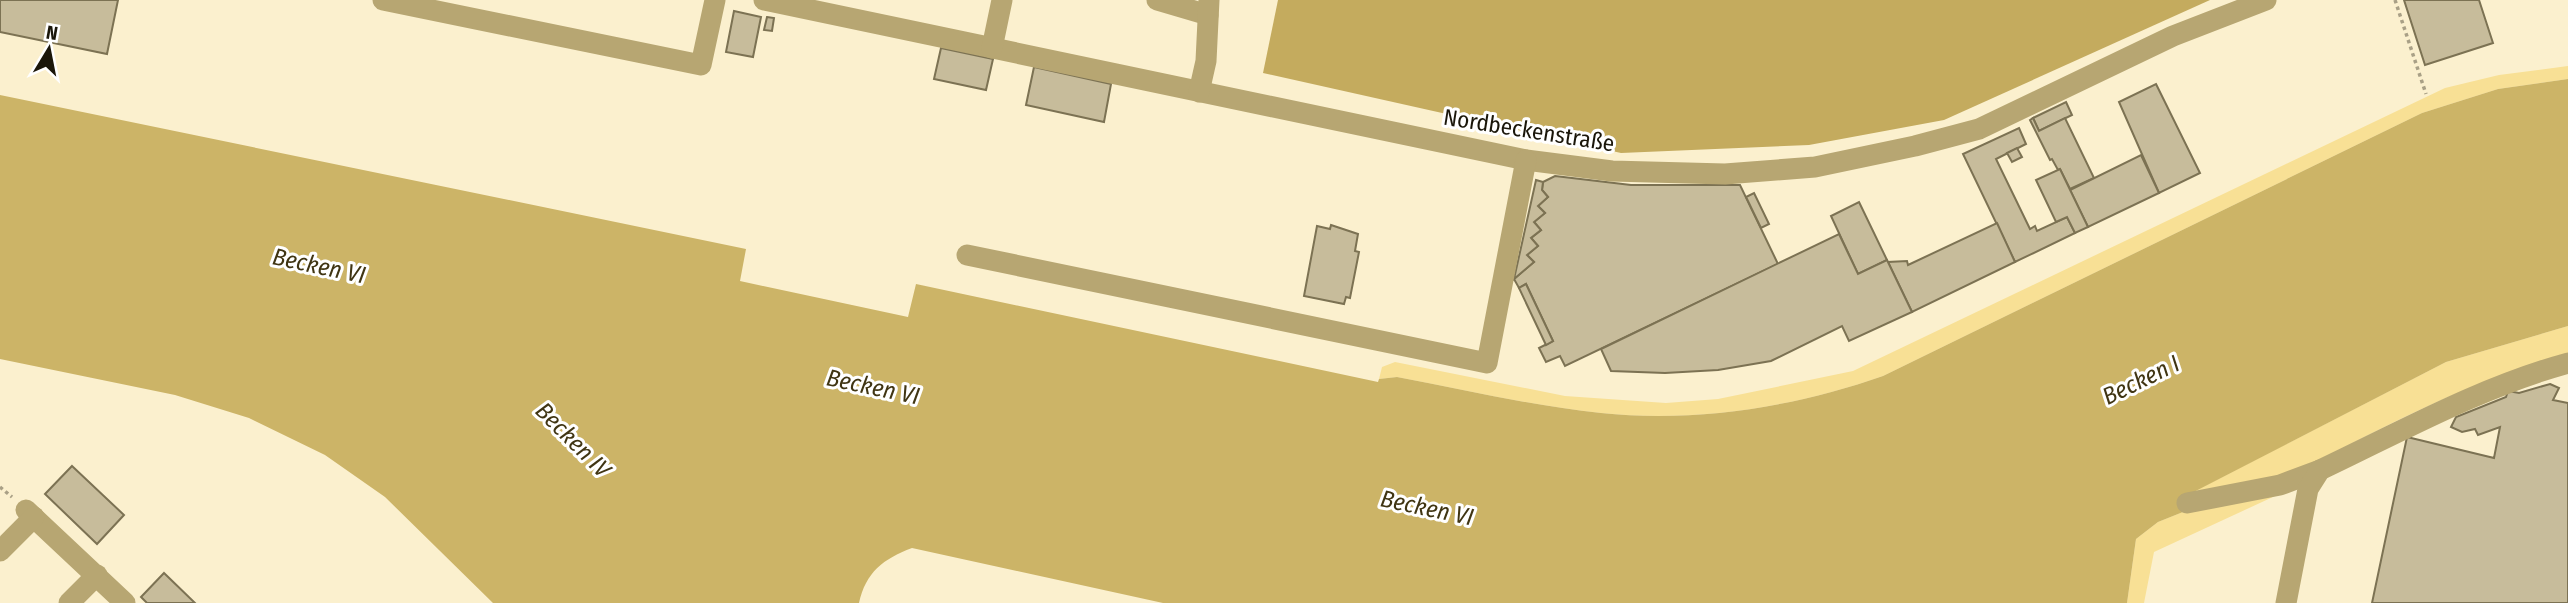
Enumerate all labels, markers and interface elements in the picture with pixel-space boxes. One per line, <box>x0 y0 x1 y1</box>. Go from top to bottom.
north arrow <box>14 14 84 84</box>
text: N <box>44 20 59 45</box>
street label: Nordbeckenstraße <box>1441 103 1617 157</box>
water label: Becken VI <box>270 242 368 290</box>
water label: Becken I <box>2098 349 2184 411</box>
water label: Becken VI <box>824 363 922 411</box>
water label: Becken IV <box>530 397 618 485</box>
water label: Becken VI <box>1378 484 1476 532</box>

